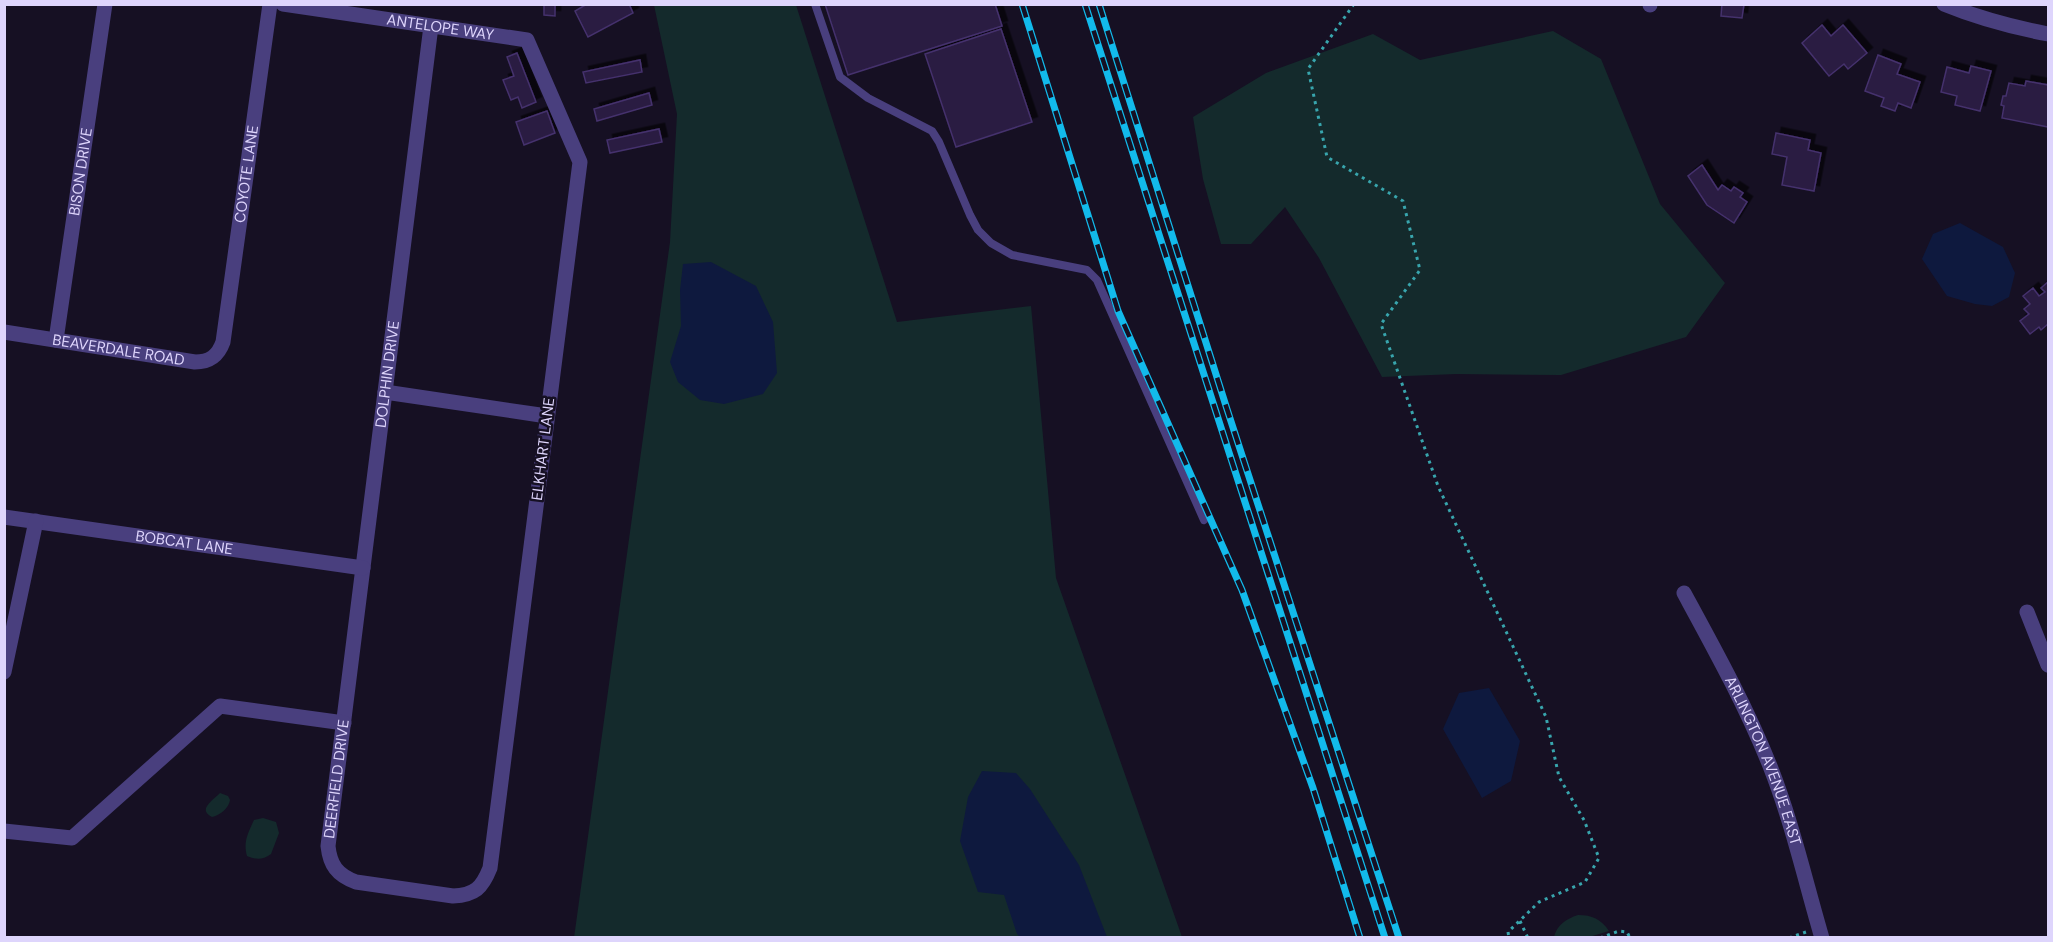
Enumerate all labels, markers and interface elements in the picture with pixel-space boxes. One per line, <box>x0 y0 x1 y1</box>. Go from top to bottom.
street label: ANTELOPE WAY <box>385 9 496 45</box>
street label: COYOTE LANE <box>230 124 263 224</box>
street label: BISON DRIVE <box>64 127 97 217</box>
street label: DOLPHIN DRIVE <box>371 319 404 429</box>
street label: BEAVERDALE ROAD <box>51 330 186 370</box>
street label: ELKHART LANE <box>527 396 559 502</box>
street label: BOBCAT LANE <box>134 526 234 559</box>
street label: ARLINGTON AVENUE EAST <box>1720 673 1806 848</box>
street label: DEERFIELD DRIVE <box>319 718 354 840</box>

